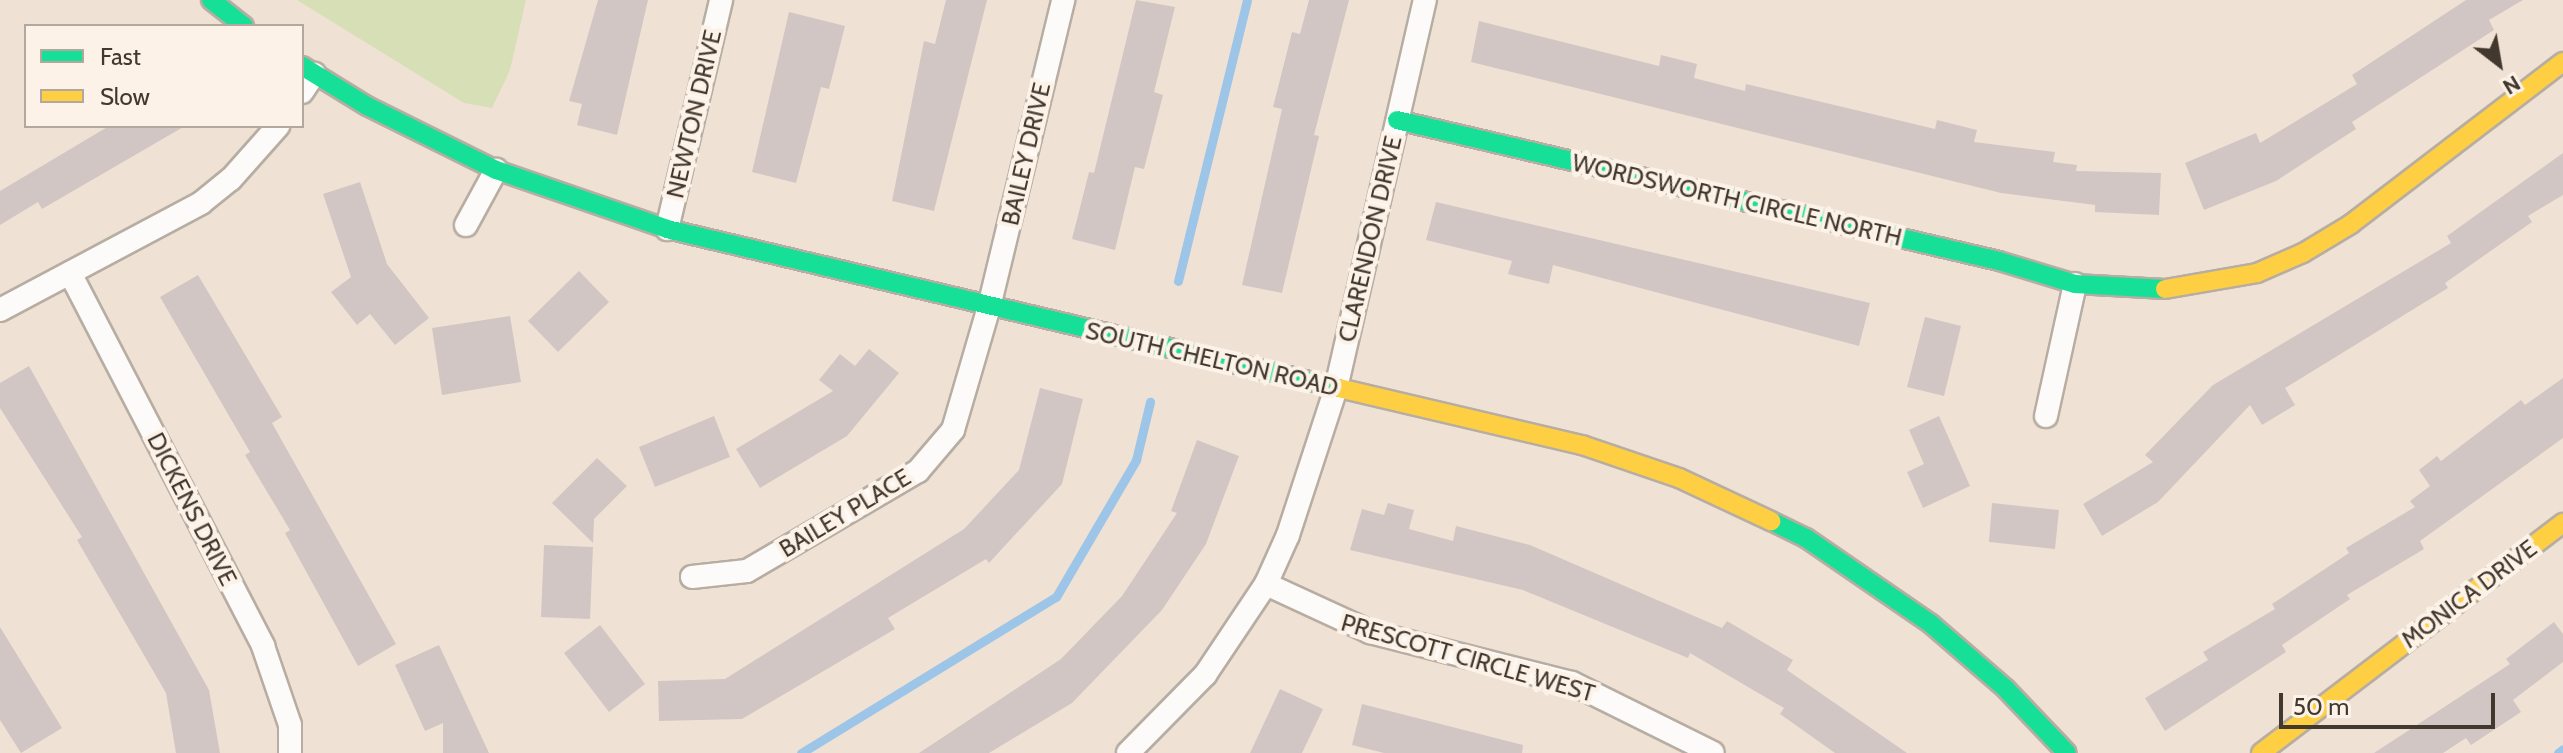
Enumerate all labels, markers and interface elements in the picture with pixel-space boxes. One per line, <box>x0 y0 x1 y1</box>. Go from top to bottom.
legend <box>24 24 304 128</box>
north arrow <box>2459 24 2539 104</box>
street label: NEWTON DRIVE <box>661 27 727 201</box>
text: Fast <box>100 42 141 71</box>
text: N <box>2498 69 2525 101</box>
street label: BAILEY DRIVE <box>996 80 1056 228</box>
text: Slow <box>100 82 150 111</box>
street label: CLARENDON DRIVE <box>1332 133 1408 345</box>
street label: WORDSWORTH CIRCLE NORTH <box>1569 148 1905 252</box>
street label: SOUTH CHELTON ROAD <box>1083 316 1341 402</box>
street label: DICKENS DRIVE <box>141 428 243 590</box>
street label: BAILEY PLACE <box>774 463 916 563</box>
street label: MONICA DRIVE <box>2396 534 2542 654</box>
street label: PRESCOTT CIRCLE WEST <box>1338 608 1598 708</box>
scale bar <box>2283 677 2499 727</box>
text: 50 m <box>2293 692 2349 721</box>

